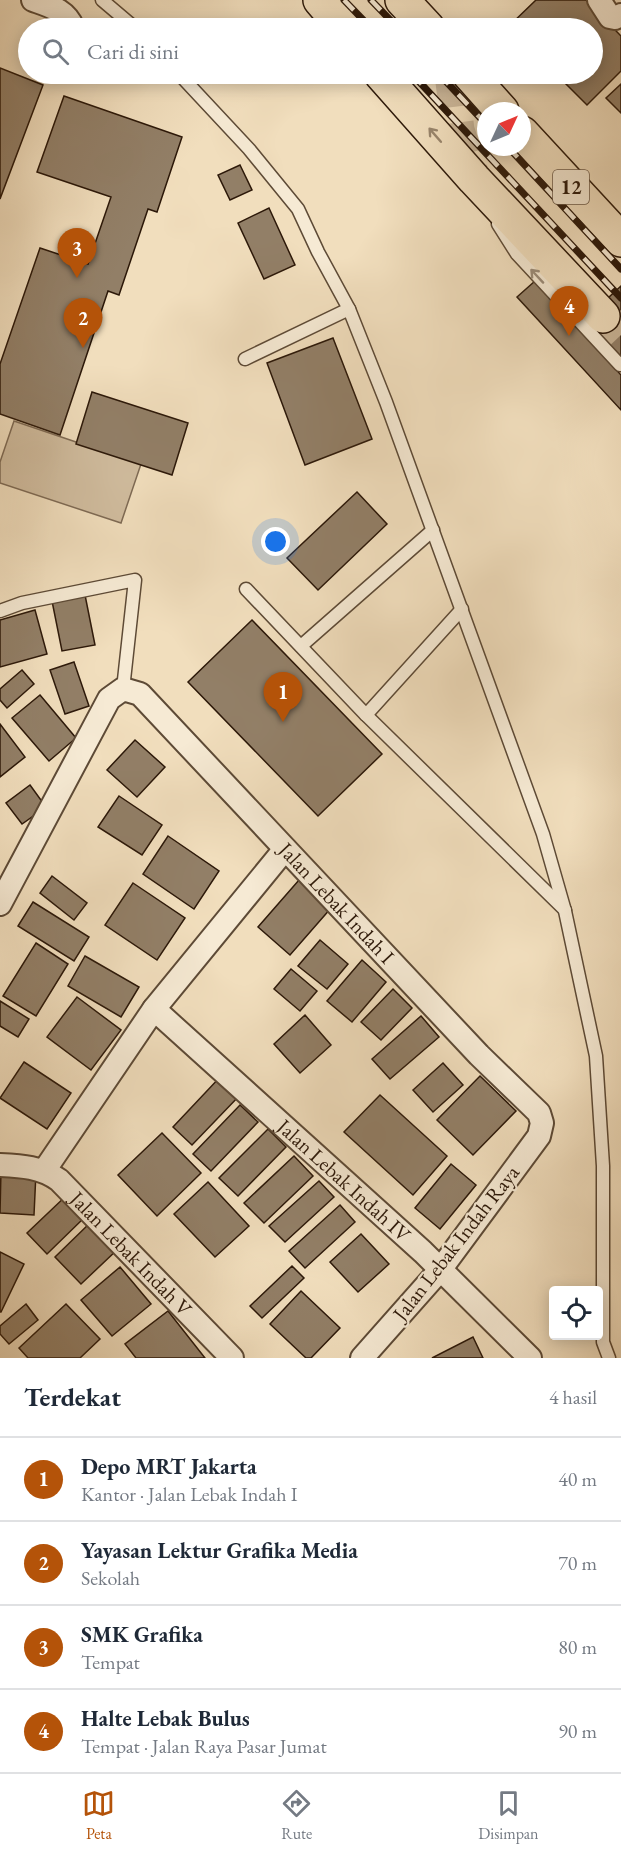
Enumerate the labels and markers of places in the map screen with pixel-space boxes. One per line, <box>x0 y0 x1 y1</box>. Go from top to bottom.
pin: 3 <box>58 228 97 278</box>
pin: 4 <box>550 286 588 336</box>
pin: 2 <box>64 298 103 348</box>
pin: 1 <box>264 672 302 722</box>

